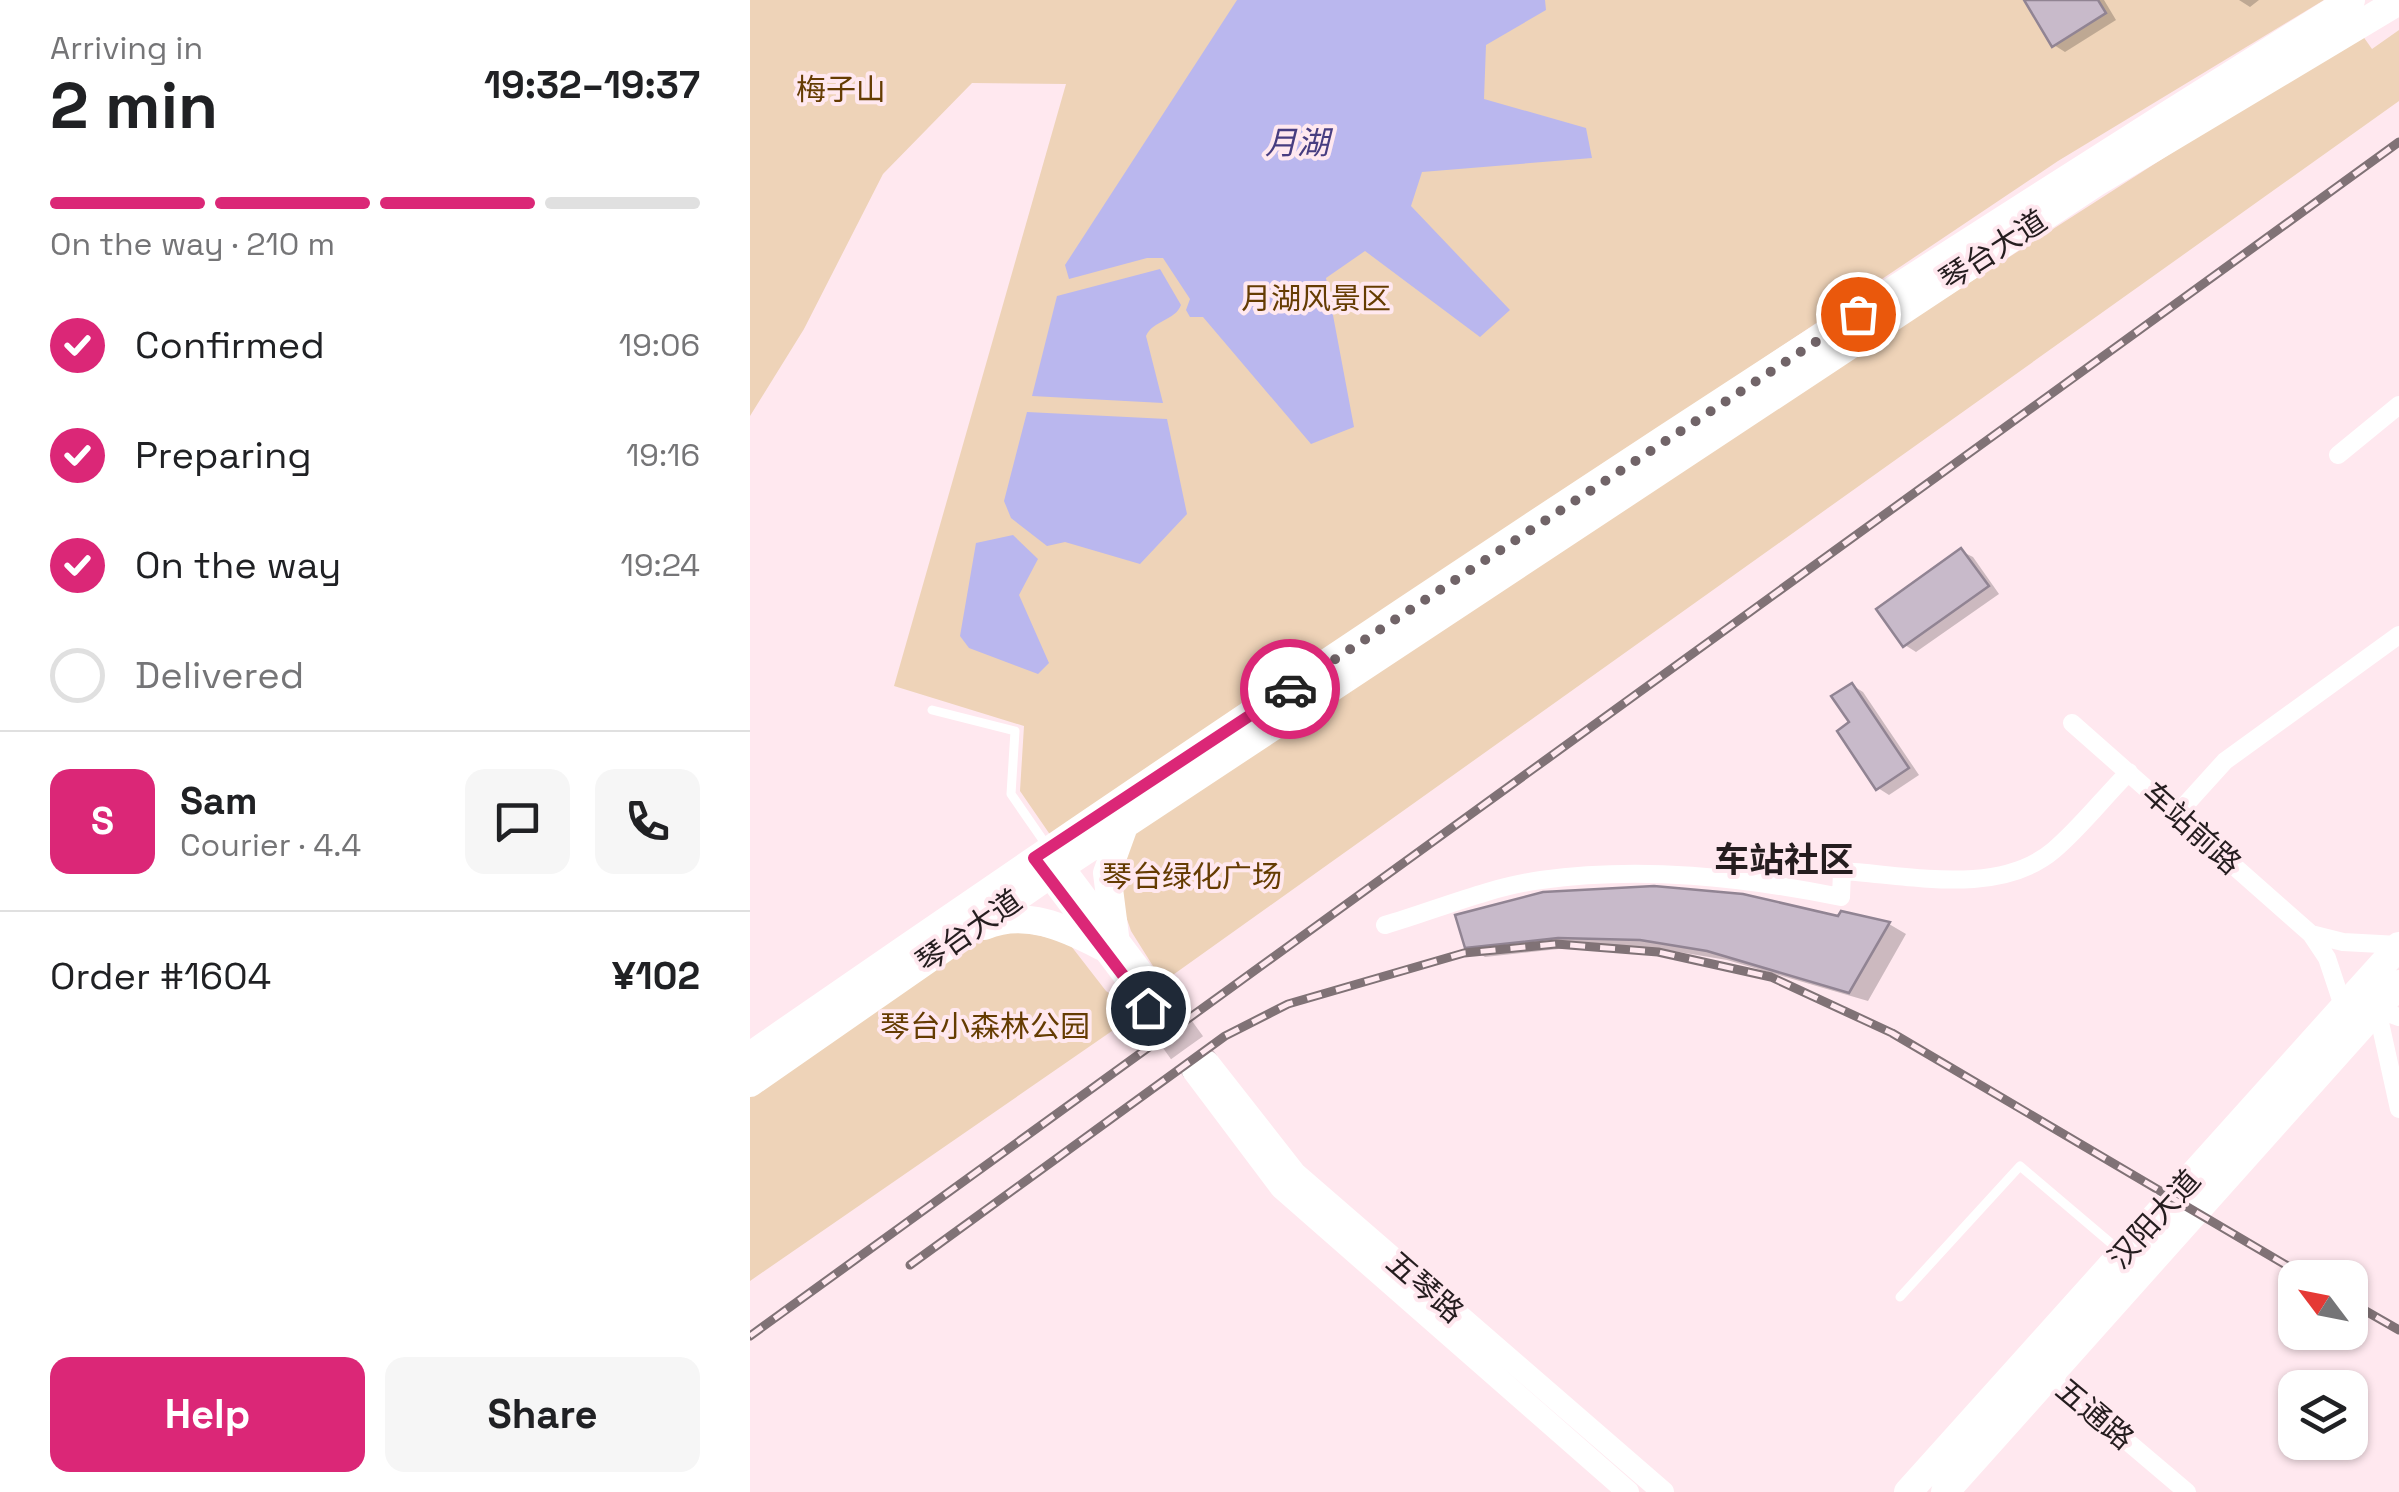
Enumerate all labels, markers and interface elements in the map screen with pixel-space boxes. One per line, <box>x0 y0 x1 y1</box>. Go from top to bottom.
text: Arriving in <box>50 28 203 68</box>
text: 19:32–19:37 <box>484 61 700 109</box>
text: 2 min <box>50 64 218 147</box>
park label: 梅子山 <box>796 70 886 109</box>
water label: 月湖 <box>1265 123 1334 163</box>
street label: 琴台大道 <box>1932 201 2054 299</box>
text: On the way · 210 m <box>50 224 335 264</box>
pin <box>1816 272 1901 357</box>
park label: 月湖风景区 <box>1241 279 1391 318</box>
icon: bag <box>1831 287 1886 342</box>
icon: check <box>50 318 105 373</box>
text: Confirmed <box>135 321 325 369</box>
text: 19:06 <box>619 325 700 365</box>
icon: check <box>50 428 105 483</box>
text: Preparing <box>135 431 312 479</box>
text: 19:16 <box>626 435 700 475</box>
icon: check <box>50 538 105 593</box>
text: On the way <box>135 541 341 589</box>
text: 19:24 <box>621 545 700 585</box>
courier <box>1240 639 1340 739</box>
text: Delivered <box>135 651 304 699</box>
icon: car <box>1263 662 1318 717</box>
button: chat <box>465 769 570 874</box>
button: phone <box>595 769 700 874</box>
street label: 车站前路 <box>2134 773 2250 883</box>
text: Sam <box>180 777 257 825</box>
text: S <box>91 797 114 845</box>
text: Courier · 4.4 <box>180 825 361 865</box>
district label: 车站社区 <box>1714 838 1854 882</box>
park label: 琴台绿化广场 <box>1102 857 1282 896</box>
street label: 琴台大道 <box>909 881 1029 981</box>
text: Order #1604 <box>50 952 271 1000</box>
text: ¥102 <box>612 952 700 1000</box>
pin <box>1106 966 1191 1051</box>
icon: home <box>1121 981 1176 1036</box>
park label: 琴台小森林公园 <box>880 1007 1090 1046</box>
street label: 汉阳大道 <box>2099 1161 2209 1277</box>
street label: 五琴路 <box>1378 1243 1472 1331</box>
north arrow <box>2278 1260 2368 1350</box>
map controls <box>2278 1260 2368 1460</box>
button: Help <box>50 1357 365 1472</box>
button: Share <box>385 1357 700 1472</box>
street label: 五通路 <box>2048 1370 2142 1458</box>
button: layers <box>2278 1370 2368 1460</box>

